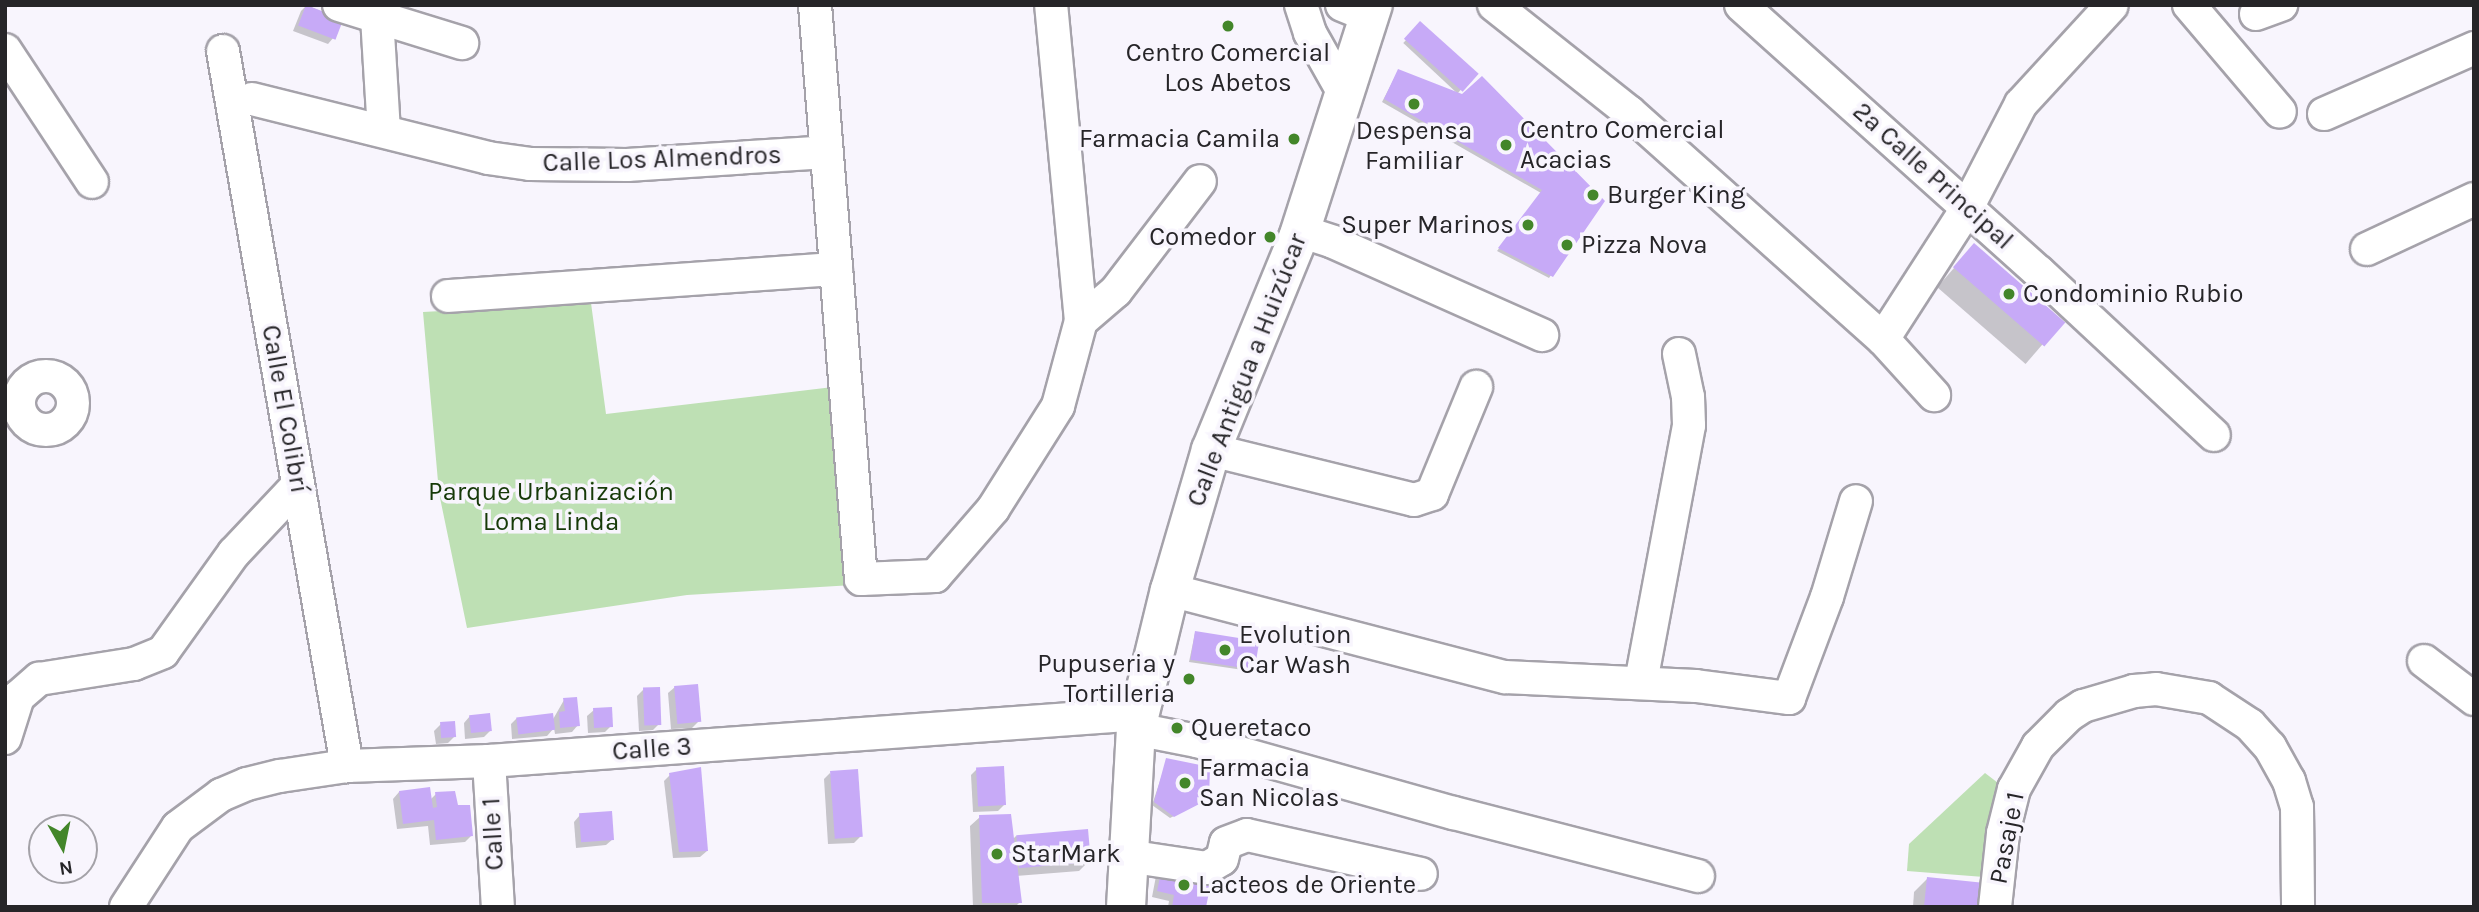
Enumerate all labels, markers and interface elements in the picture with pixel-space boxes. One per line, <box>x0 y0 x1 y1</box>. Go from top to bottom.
marker: Centro Comercial Los Abetos <box>1220 18 1236 34</box>
place label: Centro Comercial Los Abetos <box>1126 37 1330 98</box>
marker: Despensa Familiar <box>1406 96 1422 112</box>
street label: 2a Calle Principal <box>1846 96 2020 256</box>
place label: Centro Comercial Acacias <box>1520 114 1725 176</box>
place label: Despensa Familiar <box>1356 115 1472 176</box>
place label: Farmacia Camila <box>1079 123 1280 155</box>
marker: Farmacia Camila <box>1286 131 1302 147</box>
marker: Centro Comercial Acacias <box>1498 137 1514 153</box>
street label: Calle Los Almendros <box>542 139 782 179</box>
place label: Burger King <box>1607 179 1745 211</box>
marker: Burger King <box>1585 187 1601 203</box>
place label: Super Marinos <box>1341 209 1514 241</box>
marker: Super Marinos <box>1520 217 1536 233</box>
place label: Comedor <box>1149 221 1256 253</box>
street label: Calle Antigua a Huizúcar <box>1180 229 1314 511</box>
marker: Comedor <box>1262 229 1278 245</box>
place label: Pizza Nova <box>1581 229 1708 261</box>
marker: Pizza Nova <box>1559 237 1575 253</box>
place label: Condominio Rubio <box>2023 278 2243 310</box>
marker: Condominio Rubio <box>2001 286 2017 302</box>
street label: Calle El Colibrí <box>255 323 315 495</box>
park label: Parque Urbanización Loma Linda <box>428 476 674 538</box>
place label: Evolution Car Wash <box>1239 619 1351 680</box>
marker: Evolution Car Wash <box>1217 642 1233 658</box>
place label: Pupuseria y Tortilleria <box>1037 648 1175 710</box>
marker: Pupuseria y Tortilleria <box>1181 671 1197 687</box>
place label: Queretaco <box>1191 712 1311 744</box>
marker: Queretaco <box>1169 720 1185 736</box>
street label: Calle 3 <box>611 731 693 767</box>
place label: Farmacia San Nicolas <box>1199 752 1339 814</box>
marker: Farmacia San Nicolas <box>1177 775 1193 791</box>
street label: Pasaje 1 <box>1983 789 2031 887</box>
street label: Calle 1 <box>476 797 510 871</box>
north arrow <box>28 814 98 884</box>
place label: StarMark <box>1011 838 1121 870</box>
marker: StarMark <box>989 846 1005 862</box>
text: N <box>58 856 74 880</box>
place label: Lacteos de Oriente <box>1198 869 1416 901</box>
marker: Lacteos de Oriente <box>1176 877 1192 893</box>

